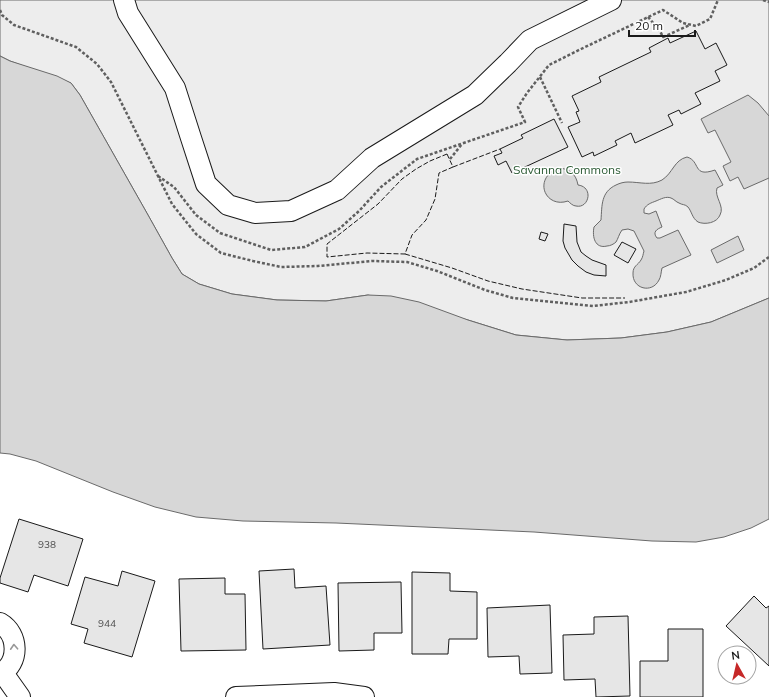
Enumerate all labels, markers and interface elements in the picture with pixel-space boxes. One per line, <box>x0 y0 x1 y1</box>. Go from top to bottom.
scale bar <box>629 12 695 38</box>
text: 20 m <box>635 18 663 33</box>
park label: Savanna Commons <box>513 162 621 177</box>
house number: 938 <box>38 538 56 551</box>
house number: 944 <box>98 617 116 630</box>
one-way arrow <box>10 644 18 650</box>
north arrow <box>717 645 757 685</box>
text: N <box>731 648 741 663</box>

